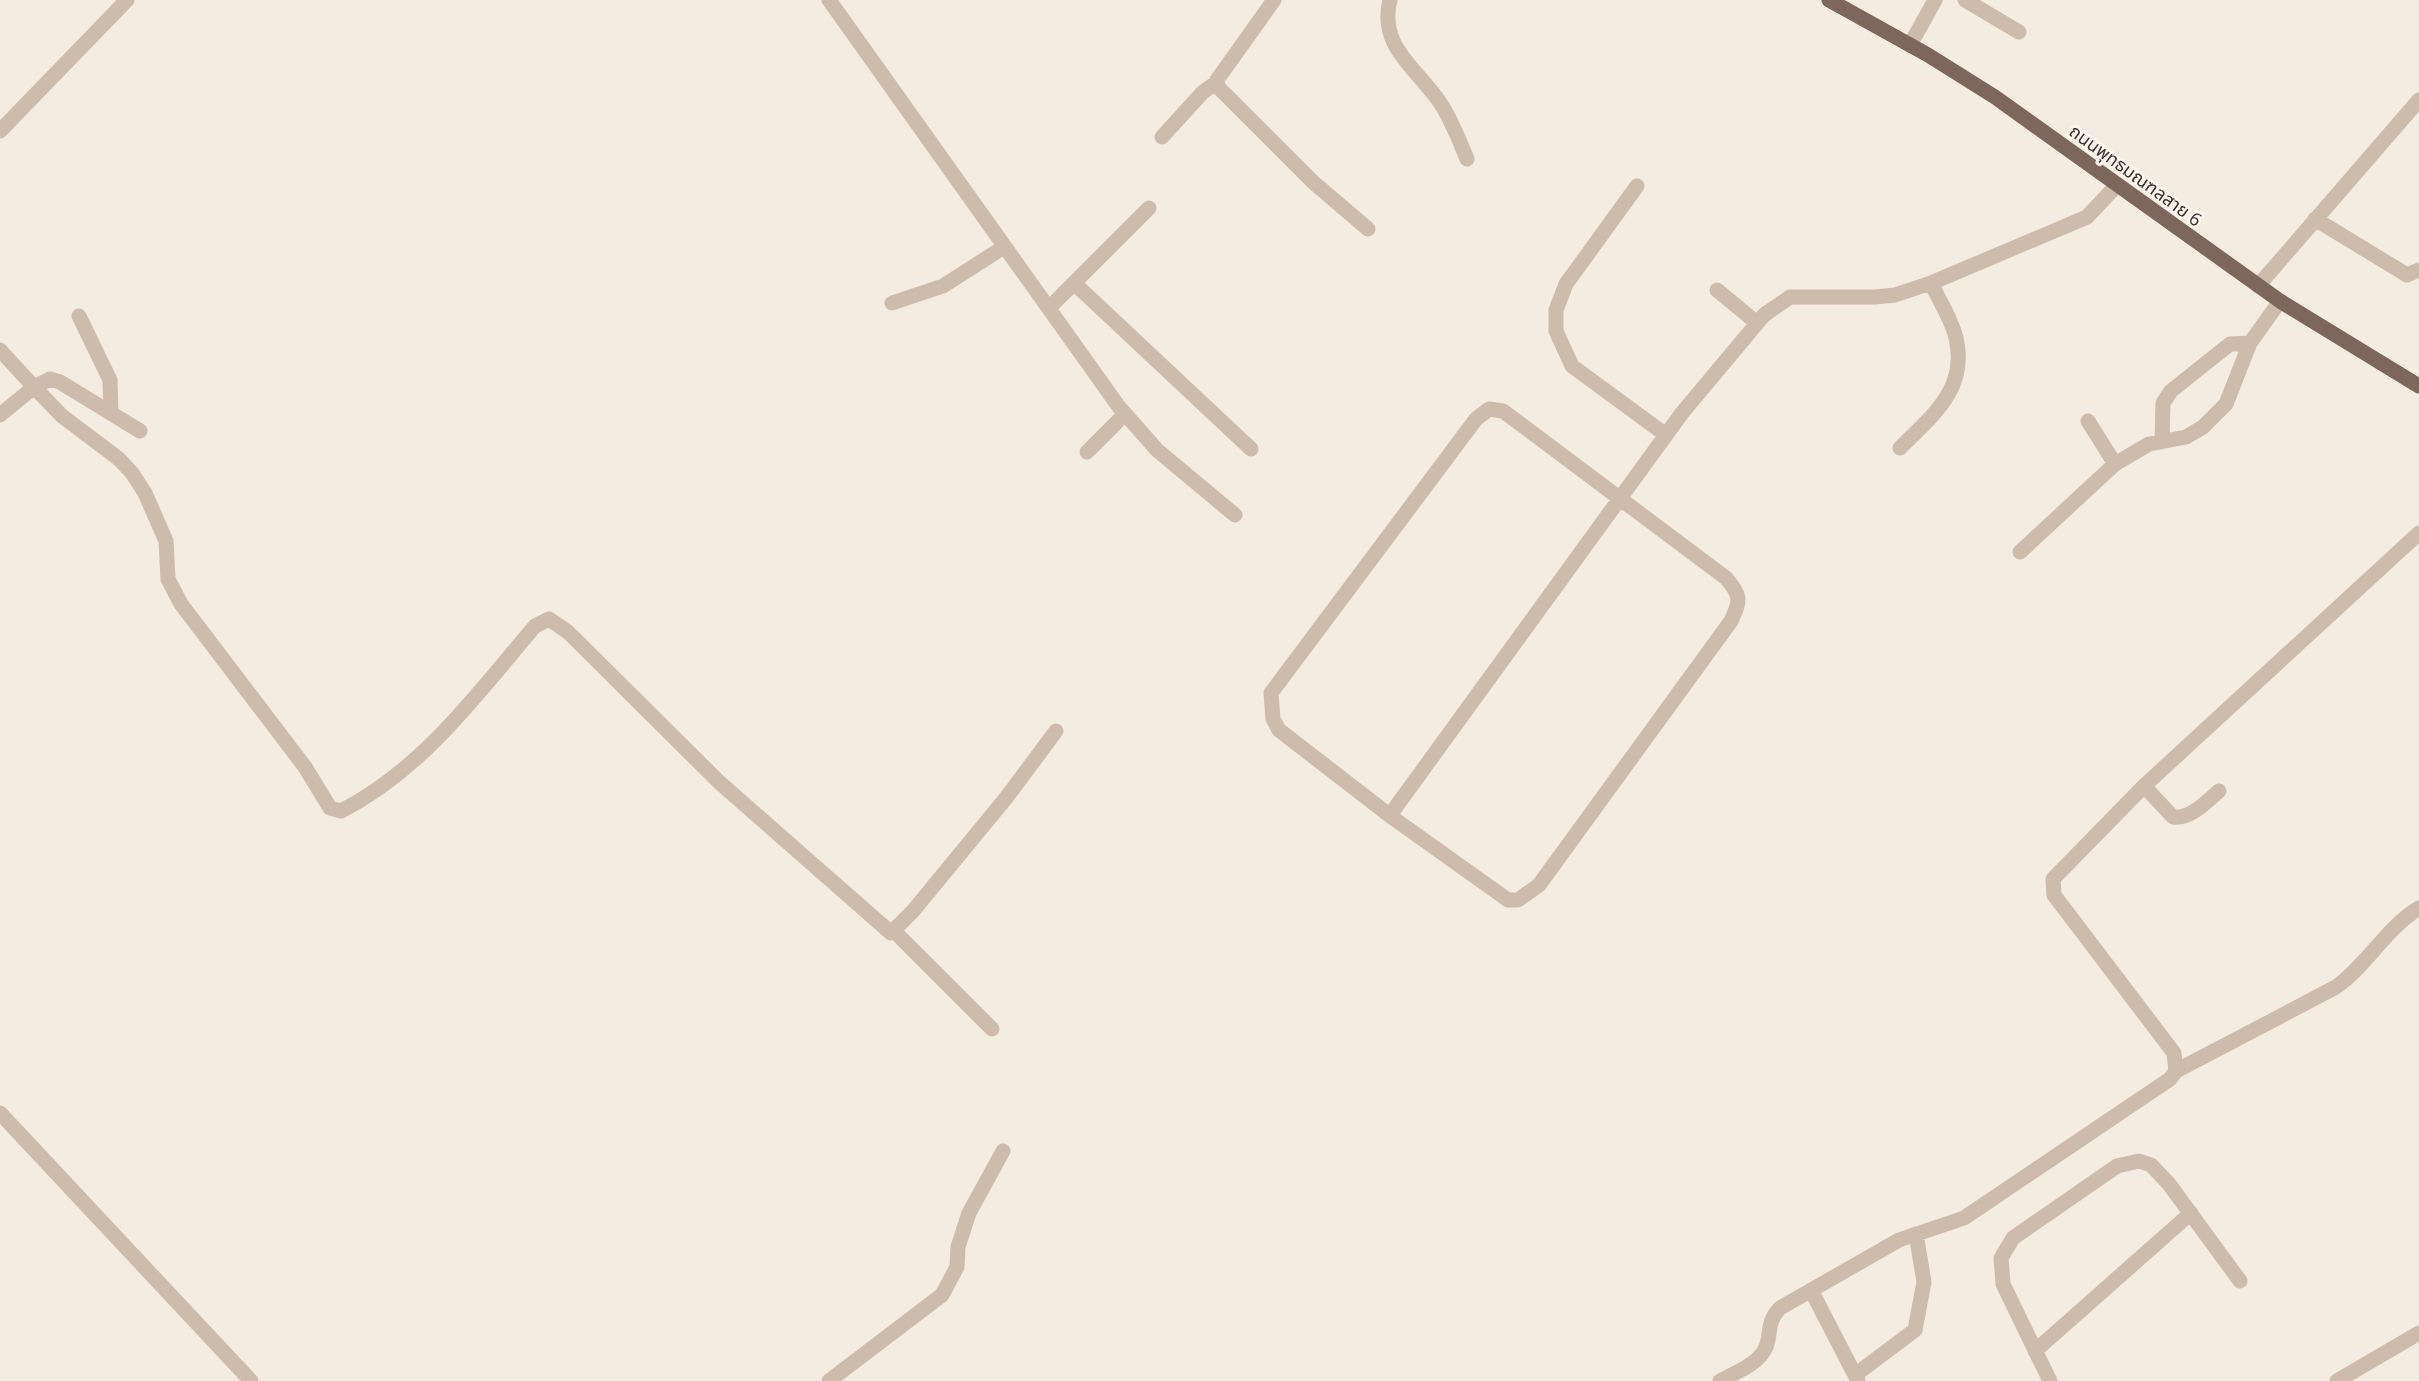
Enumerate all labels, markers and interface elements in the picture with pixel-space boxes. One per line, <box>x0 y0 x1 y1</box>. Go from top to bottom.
street label: ถนนพุทธมณฑลสาย 6 <box>2065 119 2207 231</box>

